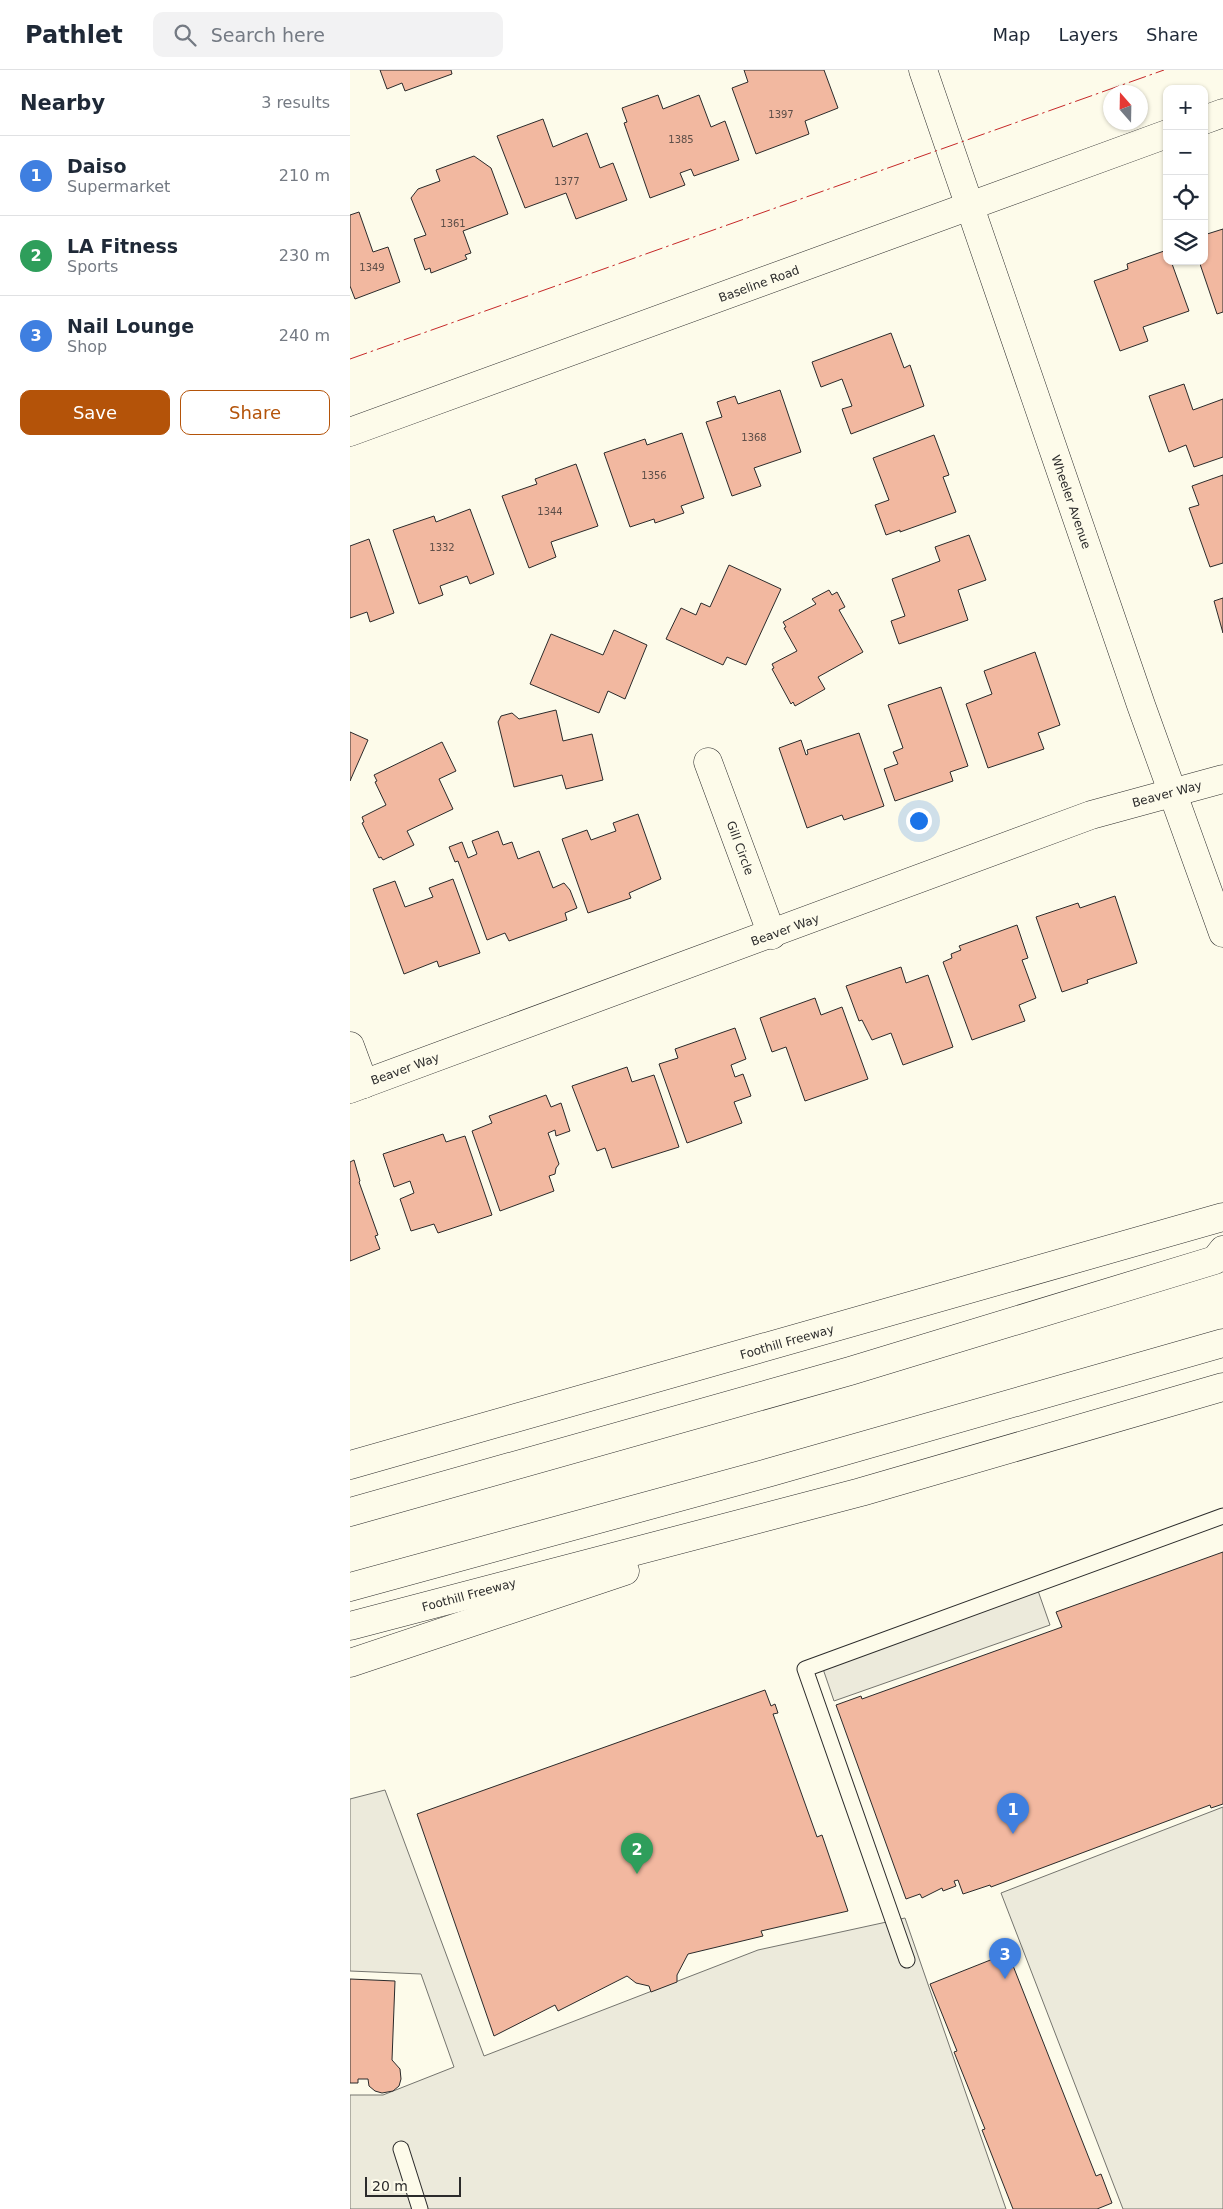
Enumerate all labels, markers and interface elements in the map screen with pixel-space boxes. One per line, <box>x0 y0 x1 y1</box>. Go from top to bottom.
search box <box>153 12 503 57</box>
text: Pathlet <box>25 21 123 49</box>
icon: search <box>171 21 199 49</box>
text: Search here <box>211 24 325 46</box>
text: Map <box>992 24 1030 45</box>
text: Layers <box>1058 24 1118 45</box>
text: Share <box>1146 24 1198 45</box>
north arrow <box>1103 85 1148 130</box>
map controls <box>1163 85 1208 265</box>
button: + <box>1163 85 1208 130</box>
text: Nearby <box>20 91 105 115</box>
text: 3 results <box>261 93 330 112</box>
house number: 1397 <box>768 109 794 120</box>
button: − <box>1163 130 1208 175</box>
house number: 1385 <box>668 134 694 145</box>
text: Daiso <box>67 155 126 177</box>
text: 1 <box>30 166 42 185</box>
text: 210 m <box>279 166 330 185</box>
button: locate <box>1163 175 1208 220</box>
house number: 1377 <box>554 176 580 187</box>
text: Supermarket <box>67 177 170 196</box>
house number: 1361 <box>440 218 466 229</box>
button: layers <box>1163 220 1208 265</box>
text: LA Fitness <box>67 235 178 257</box>
text: 2 <box>30 246 42 265</box>
text: 230 m <box>279 246 330 265</box>
text: Sports <box>67 257 118 276</box>
house number: 1349 <box>359 262 385 273</box>
street label: Baseline Road <box>717 263 801 305</box>
text: Nail Lounge <box>67 315 194 337</box>
text: 3 <box>30 326 42 345</box>
text: 240 m <box>279 326 330 345</box>
text: Shop <box>67 337 107 356</box>
button: Save <box>20 390 170 435</box>
button: Share <box>180 390 330 435</box>
house number: 1368 <box>741 432 767 443</box>
street label: Wheeler Avenue <box>1048 453 1094 551</box>
house number: 1356 <box>641 470 667 481</box>
house number: 1344 <box>537 506 563 517</box>
house number: 1332 <box>429 542 455 553</box>
street label: Beaver Way <box>1131 778 1203 810</box>
your location <box>906 808 932 834</box>
street label: Gill Circle <box>724 819 756 877</box>
street label: Beaver Way <box>749 911 821 949</box>
street label: Beaver Way <box>369 1050 441 1088</box>
street label: Foothill Freeway <box>738 1322 836 1362</box>
street label: Foothill Freeway <box>420 1576 518 1614</box>
pin: 1 <box>997 1793 1029 1834</box>
pin: 2 <box>621 1833 653 1874</box>
pin: 3 <box>989 1938 1021 1979</box>
scale bar <box>365 2174 461 2197</box>
text: 20 m <box>372 2178 408 2194</box>

